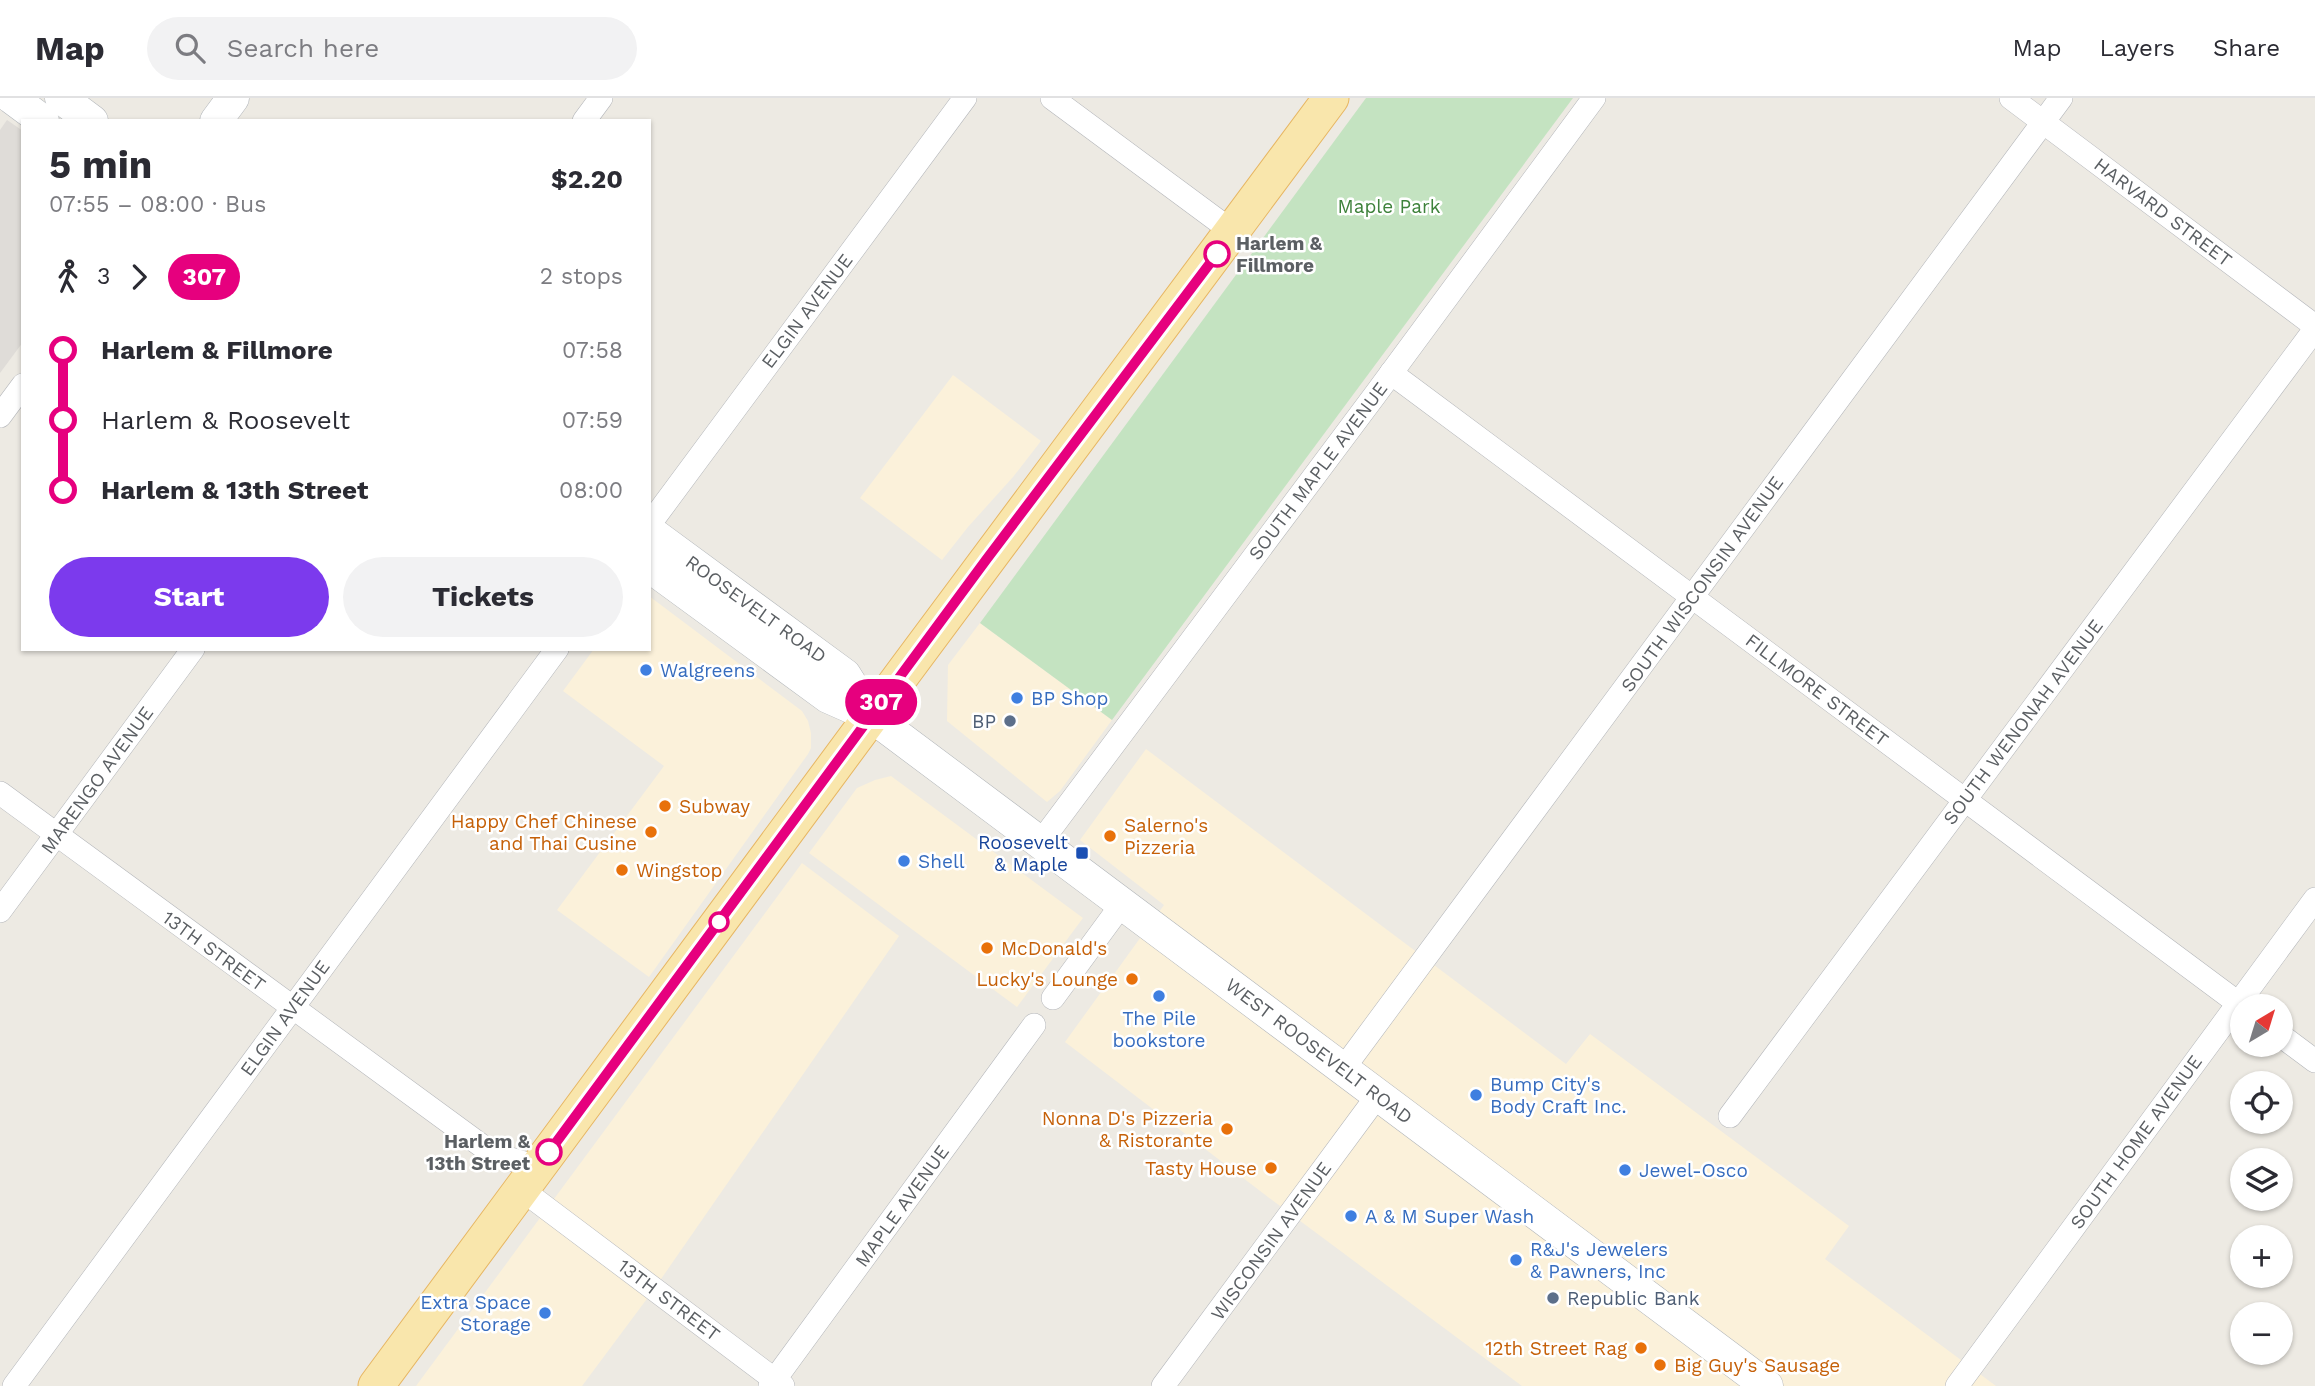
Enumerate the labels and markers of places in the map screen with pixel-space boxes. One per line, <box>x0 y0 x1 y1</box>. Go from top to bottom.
place label: Harlem & Fillmore <box>1236 232 1323 277</box>
marker: Harlem & Fillmore <box>1204 241 1230 267</box>
place label: Walgreens <box>660 659 755 682</box>
marker: Walgreens <box>638 662 654 678</box>
place label: BP Shop <box>1031 687 1108 710</box>
marker: BP Shop <box>1009 690 1025 706</box>
place label: BP <box>972 710 996 733</box>
marker: BP <box>1002 713 1018 729</box>
place label: Subway <box>679 795 750 818</box>
marker: Subway <box>657 798 673 814</box>
place label: Happy Chef Chinese and Thai Cusine <box>451 810 637 855</box>
place label: Salerno's Pizzeria <box>1124 814 1208 859</box>
marker: Happy Chef Chinese and Thai Cusine <box>643 824 659 840</box>
marker: Salerno's Pizzeria <box>1102 828 1118 844</box>
place label: Roosevelt & Maple <box>978 831 1068 876</box>
marker: Roosevelt & Maple <box>1074 845 1090 861</box>
place label: Shell <box>918 850 965 873</box>
marker: Shell <box>896 853 912 869</box>
place label: Wingstop <box>636 859 722 882</box>
marker: Wingstop <box>614 862 630 878</box>
unlabelled marker <box>709 912 729 932</box>
place label: McDonald's <box>1001 937 1107 960</box>
marker: McDonald's <box>979 940 995 956</box>
place label: Lucky's Lounge <box>976 968 1118 991</box>
marker: Lucky's Lounge <box>1124 971 1140 987</box>
marker: The Pile bookstore <box>1151 988 1167 1004</box>
place label: The Pile bookstore <box>1112 1007 1206 1052</box>
place label: Bump City's Body Craft Inc. <box>1490 1073 1627 1118</box>
marker: Bump City's Body Craft Inc. <box>1468 1087 1484 1103</box>
place label: Nonna D's Pizzeria & Ristorante <box>1042 1107 1213 1152</box>
marker: Nonna D's Pizzeria & Ristorante <box>1219 1121 1235 1137</box>
place label: Harlem & 13th Street <box>426 1130 531 1175</box>
marker: Harlem & 13th Street <box>536 1139 562 1165</box>
place label: Tasty House <box>1145 1157 1257 1180</box>
place label: Jewel-Osco <box>1639 1159 1748 1182</box>
marker: Tasty House <box>1263 1160 1279 1176</box>
marker: Jewel-Osco <box>1617 1162 1633 1178</box>
place label: A & M Super Wash <box>1365 1205 1534 1228</box>
marker: A & M Super Wash <box>1343 1208 1359 1224</box>
place label: R&J's Jewelers & Pawners, Inc <box>1530 1238 1668 1283</box>
marker: R&J's Jewelers & Pawners, Inc <box>1508 1252 1524 1268</box>
place label: Republic Bank <box>1567 1287 1700 1310</box>
marker: Republic Bank <box>1545 1290 1561 1306</box>
place label: Extra Space Storage <box>420 1291 531 1336</box>
marker: Extra Space Storage <box>537 1305 553 1321</box>
place label: 12th Street Rag <box>1485 1337 1628 1360</box>
marker: 12th Street Rag <box>1633 1340 1649 1356</box>
place label: Big Guy's Sausage <box>1674 1354 1840 1377</box>
marker: Big Guy's Sausage <box>1652 1357 1668 1373</box>

